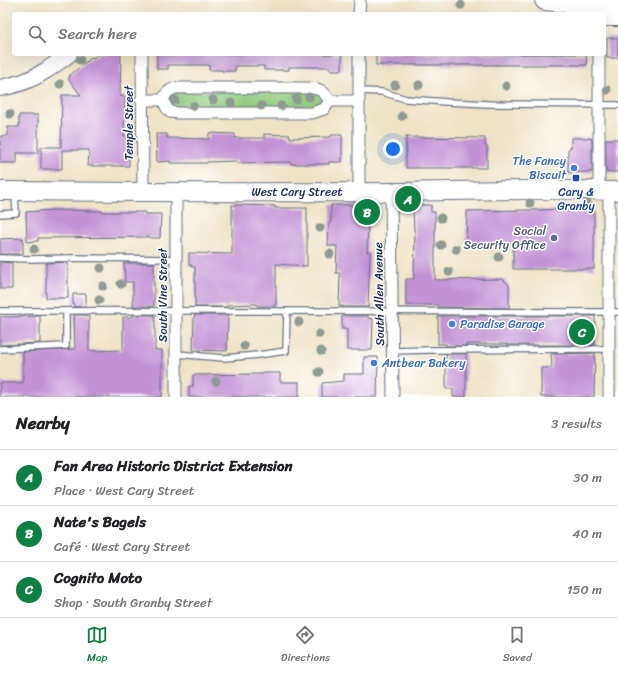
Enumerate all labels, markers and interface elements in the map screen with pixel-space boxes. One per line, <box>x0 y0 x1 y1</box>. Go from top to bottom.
search box <box>12 12 606 56</box>
text: Search here <box>58 21 137 47</box>
icon: search <box>26 23 48 45</box>
street label: Temple Street <box>118 85 140 160</box>
your location <box>383 139 403 159</box>
place label: The Fancy Biscuit <box>513 150 567 186</box>
marker: The Fancy Biscuit <box>569 163 579 173</box>
marker: Cary & Granby <box>571 173 581 183</box>
street label: West Cary Street <box>251 181 343 203</box>
place label: Cary & Granby <box>557 181 596 217</box>
pin: A <box>395 184 421 214</box>
pin: B <box>354 197 380 227</box>
place label: Social Security Office <box>464 220 547 256</box>
marker: Social Security Office <box>549 233 559 243</box>
street label: South Allen Avenue <box>367 242 391 346</box>
street label: South Vine Street <box>152 247 174 342</box>
place label: Paradise Garage <box>460 313 545 335</box>
pin: C <box>569 317 595 347</box>
marker: Paradise Garage <box>447 319 457 329</box>
place label: Antbear Bakery <box>381 352 466 374</box>
marker: Antbear Bakery <box>369 358 379 368</box>
text: Nearby <box>16 408 70 438</box>
text: 3 results <box>551 412 602 435</box>
text: Fan Area Historic District Extension <box>54 453 293 479</box>
text: A <box>25 466 33 489</box>
text: 30 m <box>573 466 602 489</box>
text: Place · West Cary Street <box>54 479 194 502</box>
text: Nate's Bagels <box>54 509 146 535</box>
text: B <box>25 522 33 545</box>
text: 40 m <box>572 522 602 545</box>
text: Café · West Cary Street <box>54 535 190 558</box>
text: Cognito Moto <box>54 565 142 591</box>
text: C <box>25 578 33 601</box>
text: 150 m <box>567 578 602 601</box>
text: Shop · South Granby Street <box>54 591 212 614</box>
tab: Map <box>86 624 108 667</box>
tab: Directions <box>281 624 330 667</box>
tab: Saved <box>503 624 532 667</box>

